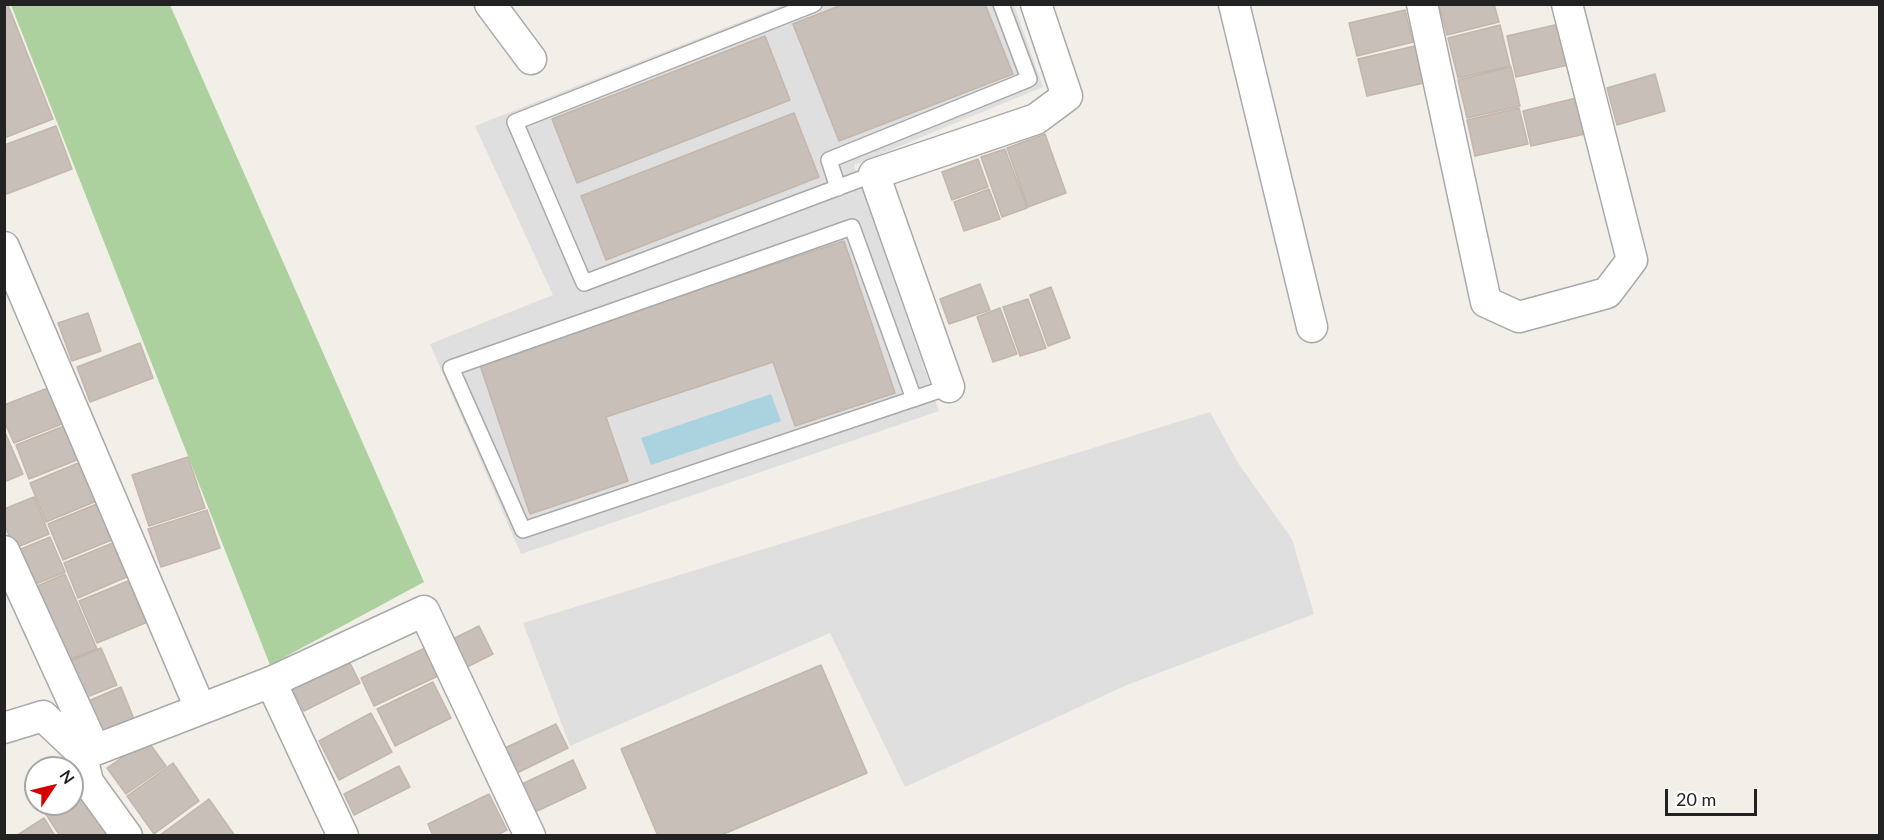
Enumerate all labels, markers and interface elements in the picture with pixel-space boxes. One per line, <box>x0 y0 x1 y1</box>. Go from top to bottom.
north arrow <box>24 756 84 816</box>
text: N <box>56 766 79 787</box>
scale bar <box>1668 777 1760 815</box>
text: 20 m <box>1676 788 1716 810</box>

